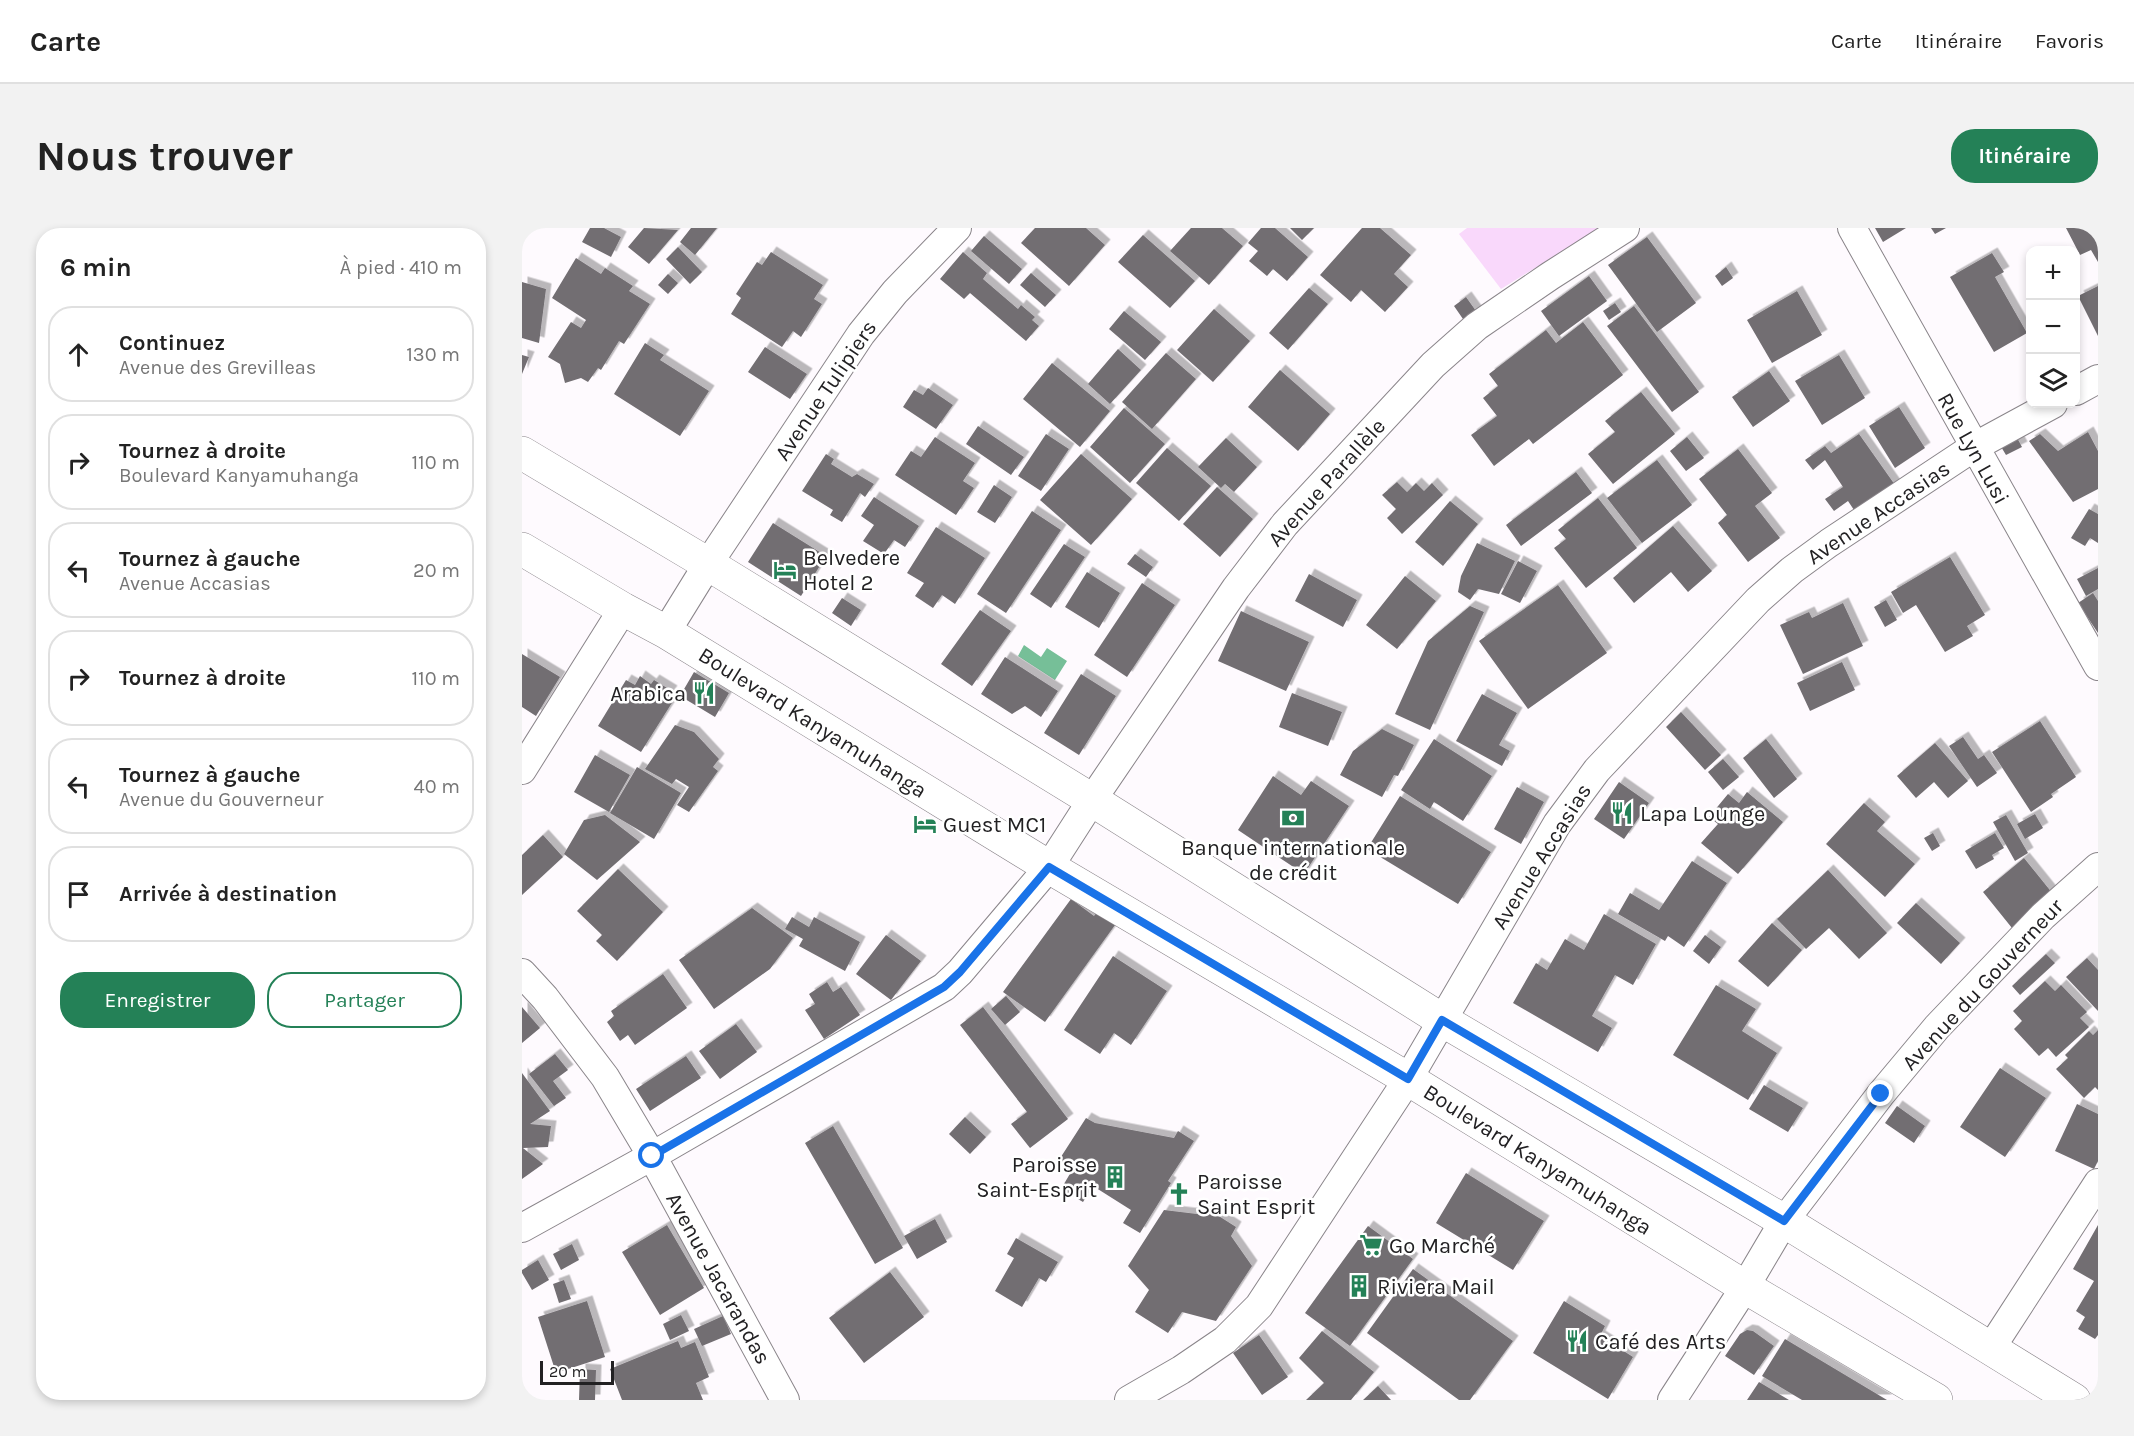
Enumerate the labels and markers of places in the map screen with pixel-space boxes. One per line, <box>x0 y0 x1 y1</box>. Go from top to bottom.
place label: Belvedere Hotel 2 <box>803 545 900 596</box>
hotel icon: Belvedere Hotel 2 <box>772 557 798 583</box>
restaurant icon: Arabica <box>691 680 717 706</box>
place label: Arabica <box>610 681 686 707</box>
restaurant icon: Lapa Lounge <box>1609 800 1635 826</box>
place label: Lapa Lounge <box>1640 801 1765 827</box>
bank icon: Banque internationale de crédit <box>1280 805 1306 831</box>
hotel icon: Guest MC1 <box>912 811 938 837</box>
place label: Guest MC1 <box>943 812 1046 838</box>
place label: Banque internationale de crédit <box>1181 835 1405 886</box>
place label: Paroisse Saint-Esprit <box>976 1152 1097 1203</box>
building icon: Paroisse Saint-Esprit <box>1102 1164 1128 1190</box>
place label: Paroisse Saint Esprit <box>1197 1169 1315 1220</box>
church icon: Paroisse Saint Esprit <box>1166 1181 1192 1207</box>
supermarket icon: Go Marché <box>1358 1232 1384 1258</box>
place label: Go Marché <box>1389 1233 1495 1259</box>
building icon: Riviera Mail <box>1346 1273 1372 1299</box>
place label: Riviera Mail <box>1377 1274 1495 1300</box>
restaurant icon: Café des Arts <box>1564 1328 1590 1354</box>
place label: Café des Arts <box>1595 1329 1726 1355</box>

